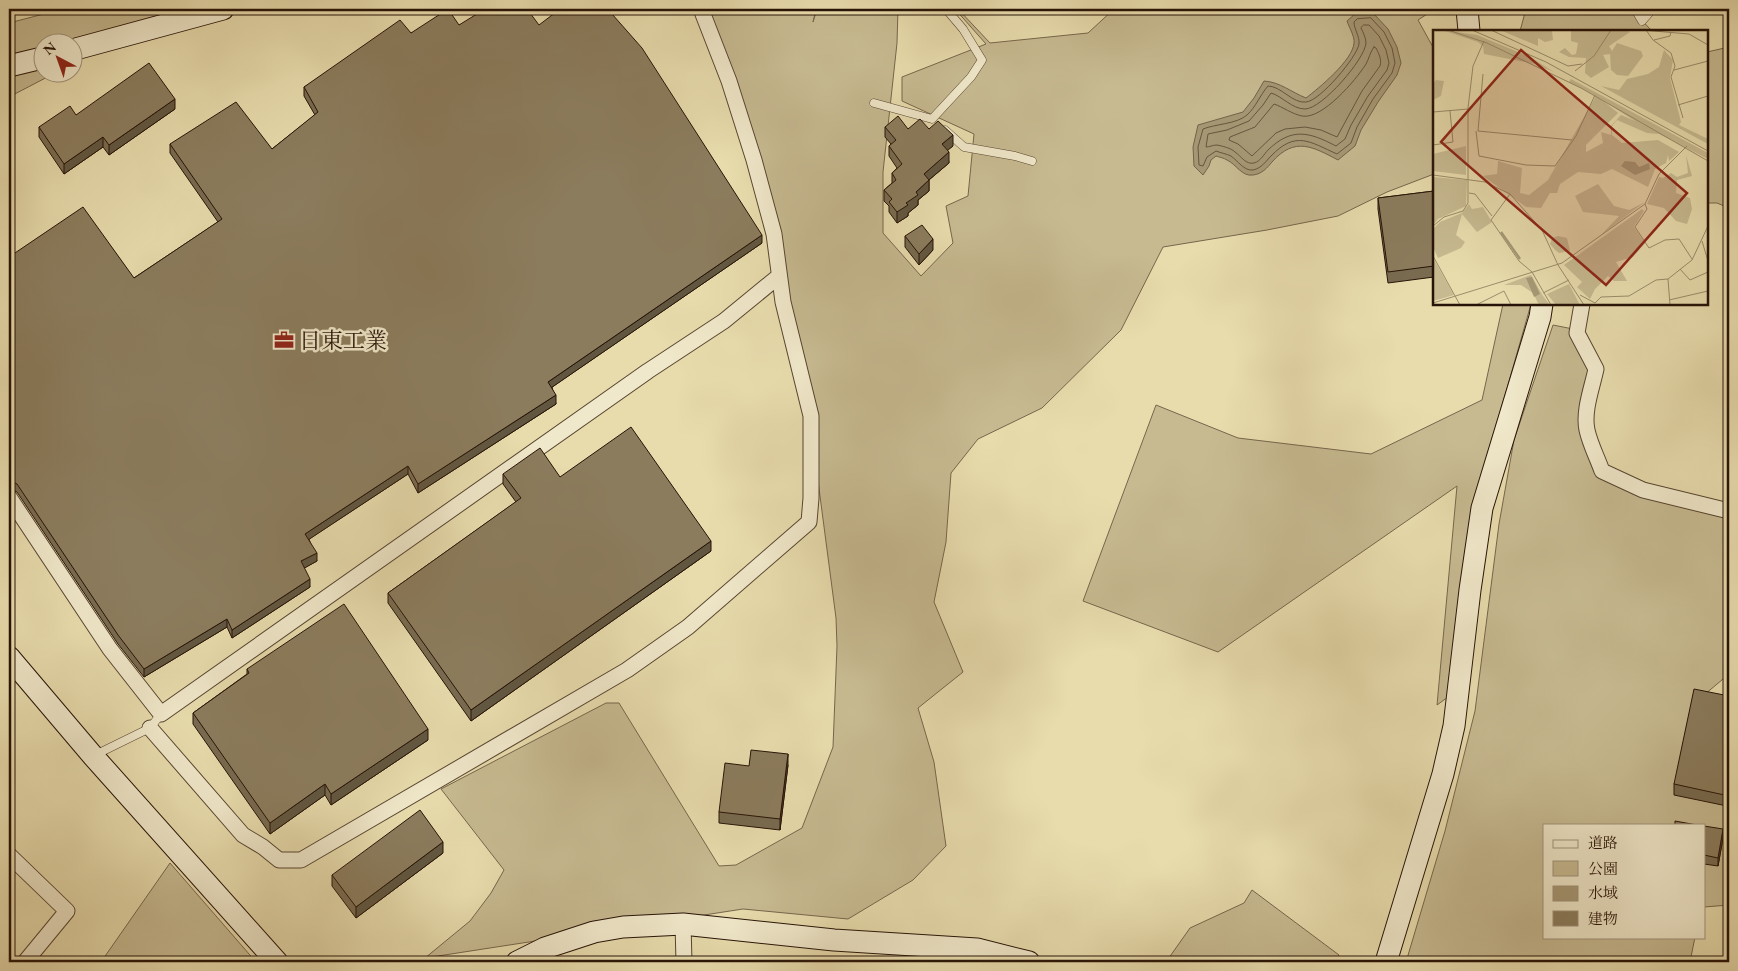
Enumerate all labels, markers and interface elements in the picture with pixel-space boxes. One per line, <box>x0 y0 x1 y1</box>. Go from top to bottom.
inset map <box>1433 30 1708 305</box>
north arrow <box>32 32 82 82</box>
text: N <box>39 37 60 59</box>
place label: 日東工業 <box>299 326 387 355</box>
office icon: 日東工業 <box>273 329 295 351</box>
legend <box>1543 824 1706 938</box>
text: 道路 <box>1588 833 1618 852</box>
text: 公園 <box>1588 859 1618 878</box>
text: 水域 <box>1588 883 1618 902</box>
text: 建物 <box>1588 909 1618 928</box>

